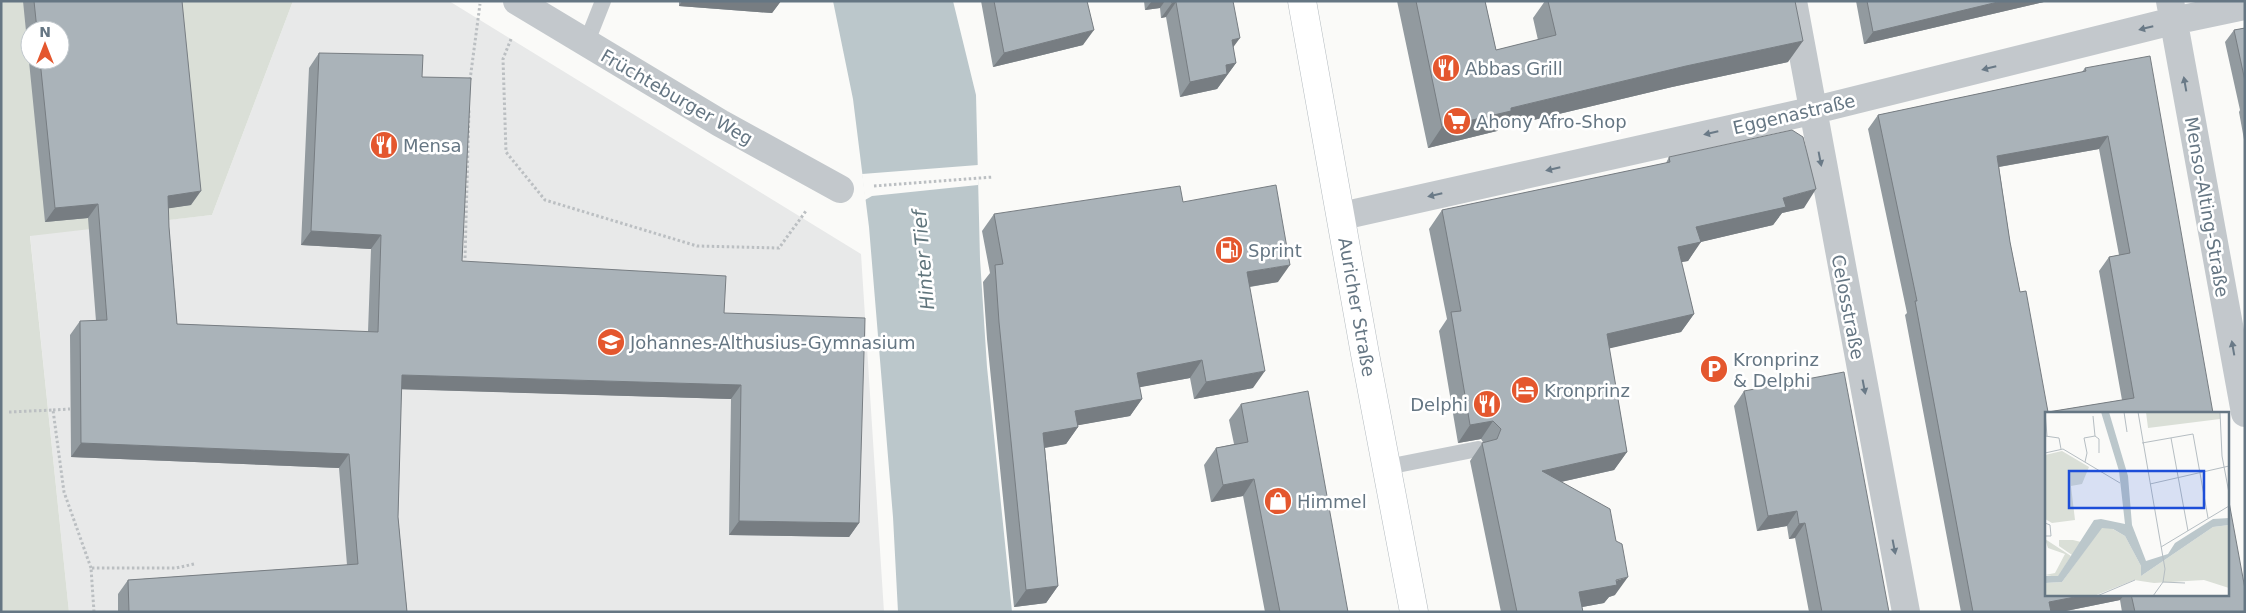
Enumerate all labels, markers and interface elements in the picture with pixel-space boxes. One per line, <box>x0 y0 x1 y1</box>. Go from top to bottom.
north arrow <box>20 20 70 70</box>
text: N <box>39 24 51 40</box>
one-way arrow <box>2139 24 2154 32</box>
street label: Früchteburger Weg <box>597 45 757 149</box>
restaurant icon: Abbas Grill <box>1431 53 1461 83</box>
place label: Abbas Grill <box>1465 58 1563 79</box>
one-way arrow <box>1981 64 1996 72</box>
one-way arrow <box>2180 76 2188 92</box>
street label: Eggenastraße <box>1731 90 1857 138</box>
supermarket icon: Ahony Afro-Shop <box>1442 106 1472 136</box>
place label: Ahony Afro-Shop <box>1476 111 1627 132</box>
street label: Menso-Alting-Straße <box>2181 115 2233 299</box>
restaurant icon: Mensa <box>369 130 399 160</box>
one-way arrow <box>1703 130 1719 138</box>
place label: Mensa <box>403 135 461 156</box>
one-way arrow <box>1817 151 1825 167</box>
one-way arrow <box>1545 165 1560 173</box>
one-way arrow <box>1427 191 1442 199</box>
water label: Hinter Tief <box>907 206 938 311</box>
fuel station icon: Sprint <box>1214 235 1244 265</box>
street label: Auricher Straße <box>1334 236 1380 378</box>
place label: Sprint <box>1248 240 1302 261</box>
street label: Celosstraße <box>1828 253 1868 361</box>
school or university icon: Johannes-Althusius-Gymnasium <box>596 327 626 357</box>
place label: Johannes-Althusius-Gymnasium <box>629 332 916 353</box>
one-way arrow <box>2228 339 2236 355</box>
place label: Kronprinz & Delphi <box>1733 349 1819 391</box>
parking icon: Kronprinz & Delphi <box>1699 354 1729 384</box>
hotel icon: Kronprinz <box>1510 375 1540 405</box>
place label: Kronprinz <box>1544 380 1630 401</box>
one-way arrow <box>1860 380 1868 396</box>
restaurant icon: Delphi <box>1472 389 1502 419</box>
place label: Delphi <box>1410 394 1468 415</box>
inset map <box>2045 412 2228 596</box>
shop icon: Himmel <box>1263 486 1293 516</box>
place label: Himmel <box>1297 491 1367 512</box>
one-way arrow <box>1890 539 1898 555</box>

